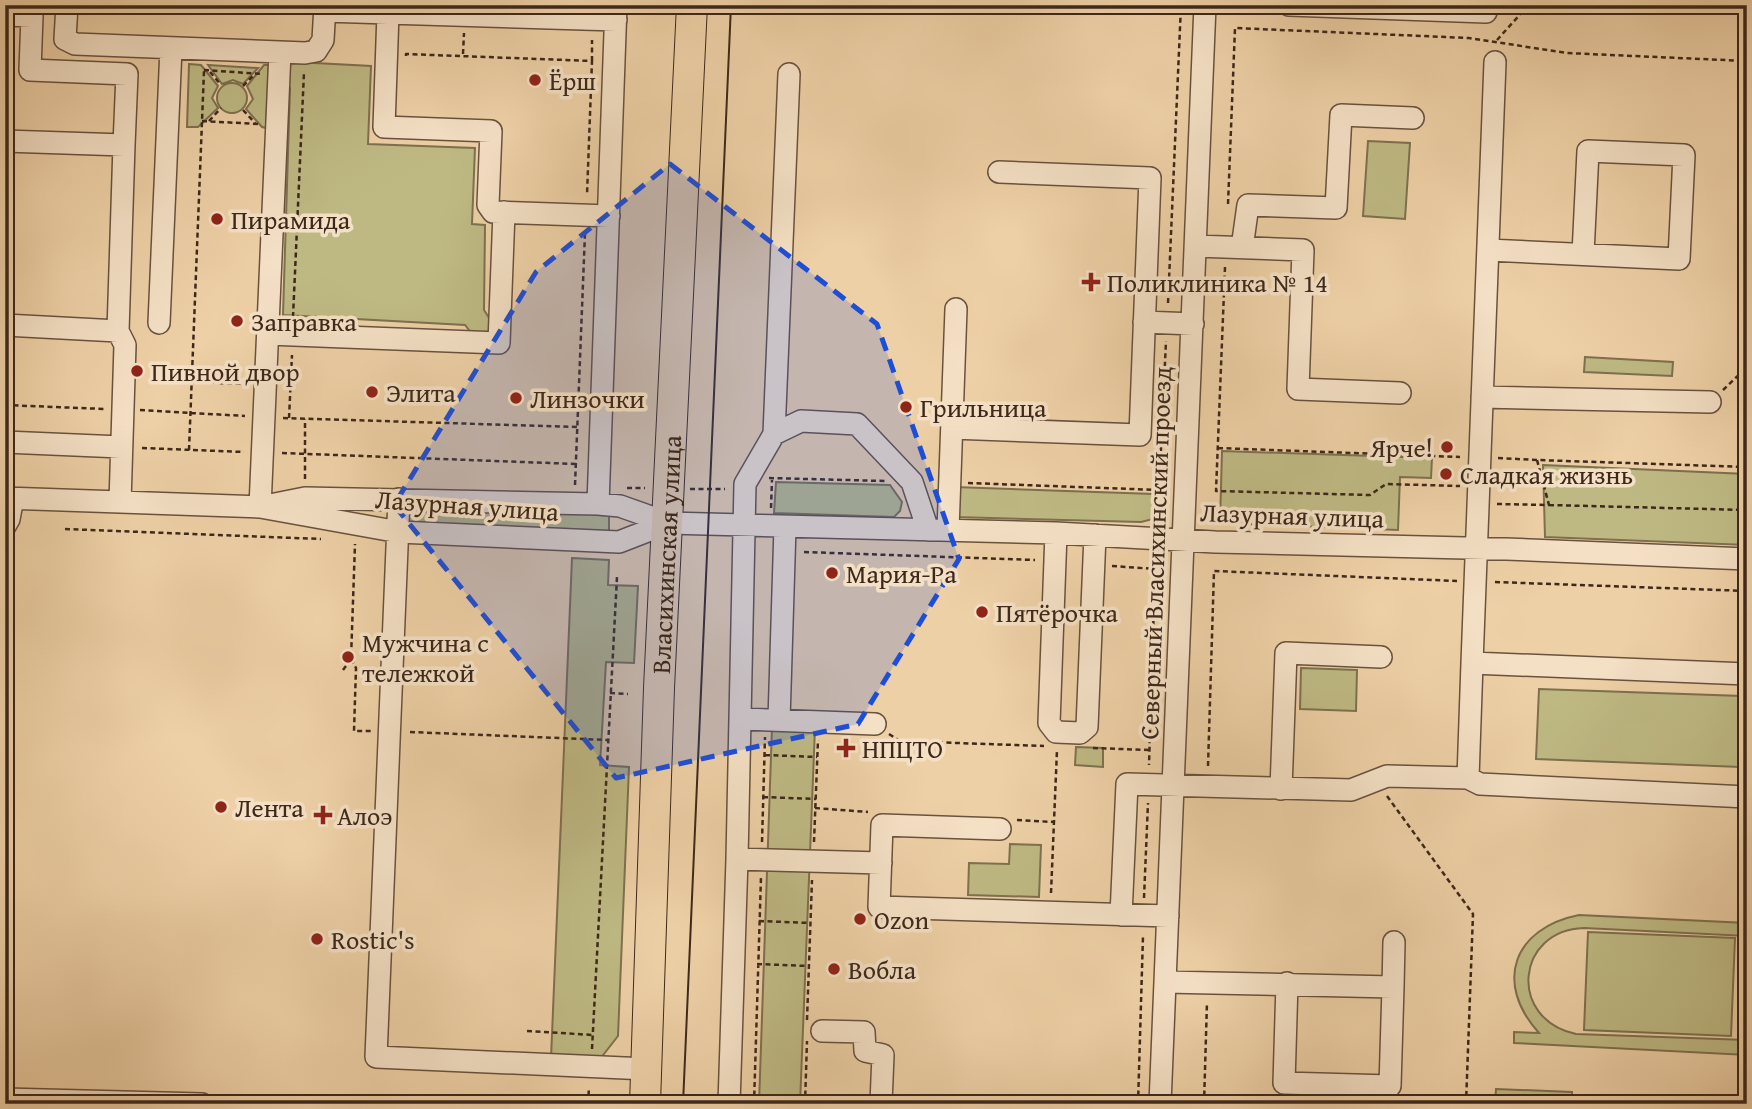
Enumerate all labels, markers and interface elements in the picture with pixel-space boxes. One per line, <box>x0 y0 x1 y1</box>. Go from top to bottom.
place label: Ёрш <box>549 61 596 100</box>
marker: Ёрш <box>527 72 543 88</box>
place label: Пирамида <box>231 200 351 239</box>
marker: Пирамида <box>209 211 225 227</box>
place label: Поликлиника № 14 <box>1107 263 1328 302</box>
marker: Поликлиника № 14 <box>1081 272 1101 292</box>
place label: Заправка <box>251 302 357 341</box>
marker: Заправка <box>229 313 245 329</box>
place label: Пивной двор <box>151 352 300 391</box>
marker: Пивной двор <box>129 363 145 379</box>
street label: Северный Власихинский проезд <box>1129 366 1181 740</box>
place label: Элита <box>386 373 456 412</box>
place label: Линзочки <box>530 379 645 418</box>
marker: Элита <box>364 384 380 400</box>
place label: Грильница <box>920 388 1047 427</box>
marker: Линзочки <box>508 390 524 406</box>
marker: Грильница <box>898 399 914 415</box>
place label: Ярче! <box>1369 428 1433 467</box>
street label: Власихинская улица <box>640 434 691 675</box>
marker: Ярче! <box>1439 439 1455 455</box>
place label: Сладкая жизнь <box>1460 455 1633 494</box>
marker: Сладкая жизнь <box>1438 466 1454 482</box>
street label: Лазурная улица <box>374 479 561 531</box>
street label: Лазурная улица <box>1199 492 1385 538</box>
place label: Мария-Ра <box>846 554 957 593</box>
marker: Мария-Ра <box>824 565 840 581</box>
place label: Пятёрочка <box>996 593 1118 632</box>
marker: Пятёрочка <box>974 604 990 620</box>
place label: Мужчина с тележкой <box>362 623 489 692</box>
marker: Мужчина с тележкой <box>340 649 356 665</box>
place label: НПЦТО <box>862 729 943 768</box>
marker: НПЦТО <box>836 738 856 758</box>
place label: Лента <box>235 788 304 827</box>
place label: Алоэ <box>337 796 393 835</box>
marker: Лента <box>213 799 229 815</box>
marker: Алоэ <box>315 807 331 823</box>
place label: Ozon <box>874 900 929 939</box>
marker: Ozon <box>852 911 868 927</box>
place label: Rostic's <box>331 920 415 959</box>
marker: Rostic's <box>309 931 325 947</box>
place label: Вобла <box>848 950 917 989</box>
marker: Вобла <box>826 961 842 977</box>

